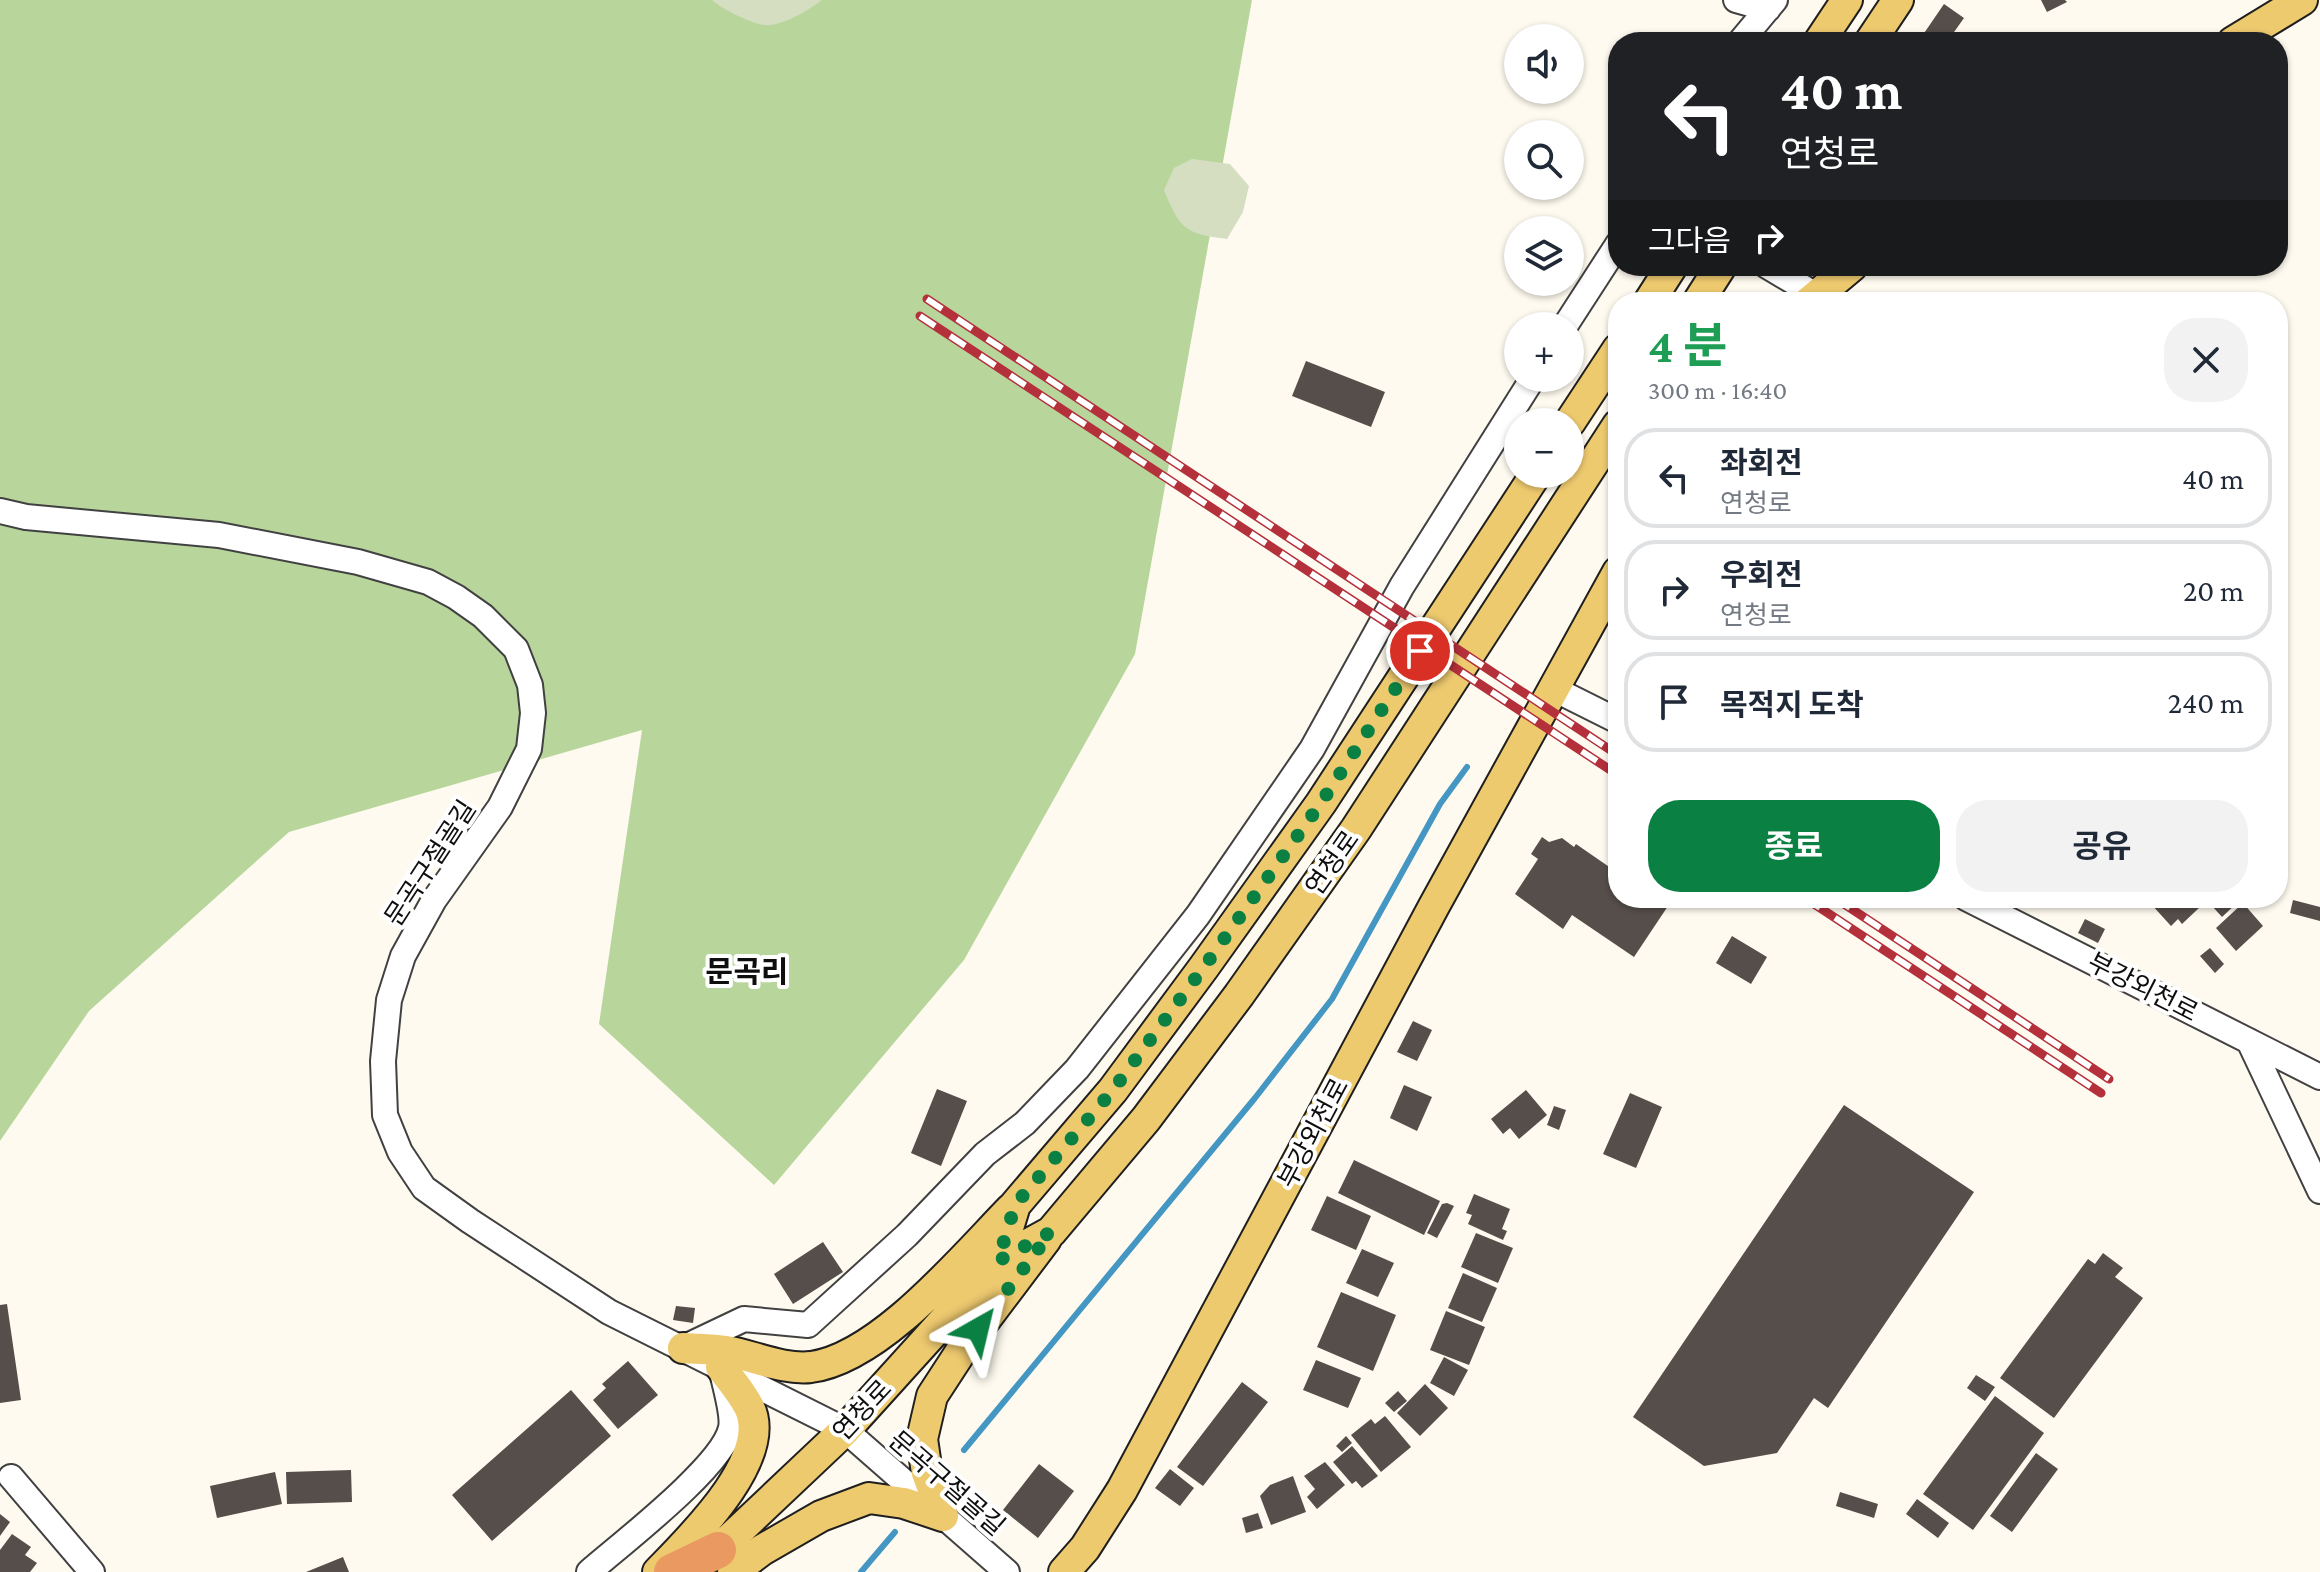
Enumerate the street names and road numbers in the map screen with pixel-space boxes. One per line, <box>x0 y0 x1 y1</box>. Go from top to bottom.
street label: 문곡구절골길 <box>379 795 482 931</box>
street label: 연청로 <box>1300 826 1365 901</box>
street label: 부강외천로 <box>2083 947 2203 1028</box>
street label: 부강외천로 <box>1273 1074 1354 1193</box>
street label: 연청로 <box>827 1374 897 1446</box>
street label: 문곡구절골길 <box>883 1425 1010 1541</box>

